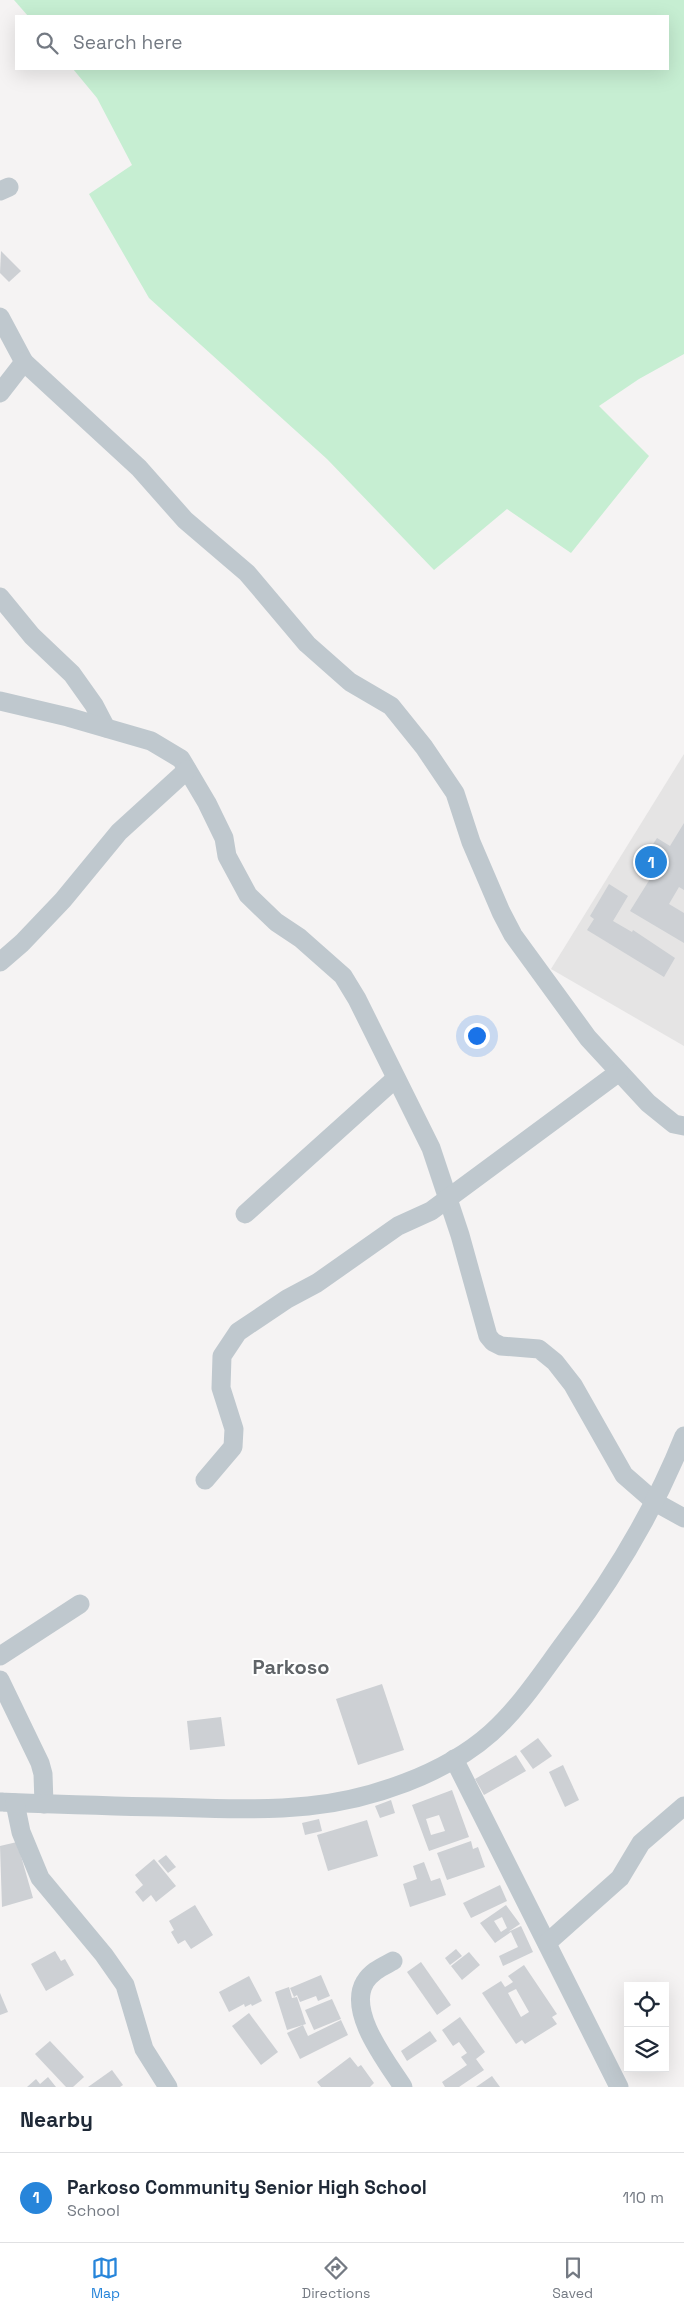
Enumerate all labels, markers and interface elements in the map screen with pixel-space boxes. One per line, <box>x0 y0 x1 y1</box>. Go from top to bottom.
search box <box>15 15 669 70</box>
icon: search <box>33 29 61 57</box>
text: Search here <box>73 30 183 55</box>
pin: 1 <box>635 843 667 881</box>
your location <box>464 1023 490 1049</box>
district label: Parkoso <box>253 1654 330 1680</box>
map controls <box>624 1982 669 2072</box>
button: locate <box>624 1982 669 2027</box>
button: layers <box>624 2027 669 2072</box>
text: Nearby <box>20 2106 93 2133</box>
text: Parkoso Community Senior High School <box>67 2175 427 2200</box>
text: 1 <box>32 2187 40 2208</box>
text: 110 m <box>622 2187 664 2208</box>
text: School <box>67 2200 120 2221</box>
tab: Map <box>91 2254 120 2302</box>
tab: Directions <box>302 2254 370 2302</box>
tab: Saved <box>552 2254 593 2302</box>

